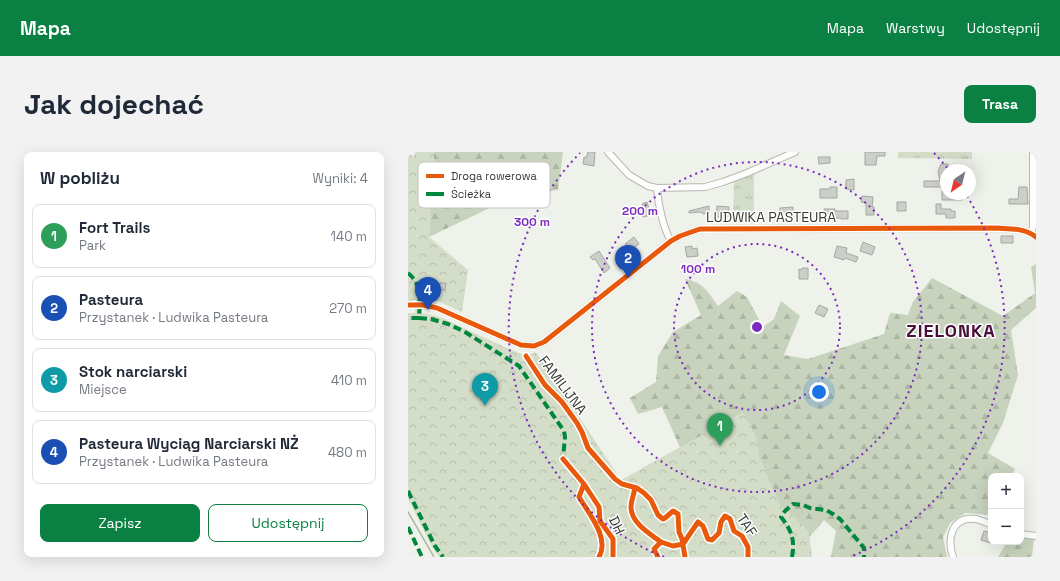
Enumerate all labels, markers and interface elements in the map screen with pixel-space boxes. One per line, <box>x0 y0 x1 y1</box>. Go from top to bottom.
text: Mapa <box>20 16 71 41</box>
text: Mapa <box>827 19 864 37</box>
text: Warstwy <box>886 19 945 37</box>
text: Udostępnij <box>967 19 1040 37</box>
button: Trasa <box>964 85 1036 123</box>
text: Jak dojechać <box>24 86 204 122</box>
legend <box>418 162 550 208</box>
north arrow <box>940 164 976 200</box>
text: W pobliżu <box>40 167 120 189</box>
text: Droga rowerowa <box>451 169 537 183</box>
text: Wyniki: 4 <box>313 170 368 187</box>
text: Ścieżka <box>451 186 492 201</box>
text: 200 m <box>622 203 658 219</box>
street label: LUDWIKA PASTEURA <box>706 208 836 226</box>
text: 300 m <box>514 214 550 230</box>
text: Fort Trails <box>79 218 150 237</box>
text: 1 <box>51 228 57 245</box>
text: 140 m <box>331 228 367 245</box>
text: Park <box>79 237 106 254</box>
pin: 2 <box>615 245 641 278</box>
text: 100 m <box>681 261 715 277</box>
pin: 4 <box>415 277 441 310</box>
text: Pasteura <box>79 290 143 309</box>
text: 2 <box>50 300 58 317</box>
text: 270 m <box>329 300 367 317</box>
text: Przystanek · Ludwika Pasteura <box>79 309 268 326</box>
district label: ZIELONKA <box>906 319 996 342</box>
centre of rings <box>750 320 764 334</box>
street label: FAMILIJNA <box>535 352 591 418</box>
text: Stok narciarski <box>79 362 187 381</box>
text: 3 <box>50 372 58 389</box>
text: 410 m <box>331 372 367 389</box>
pin: 3 <box>472 373 498 406</box>
text: Miejsce <box>79 381 127 398</box>
your location <box>809 382 829 402</box>
pin: 1 <box>707 413 733 446</box>
text: Pasteura Wyciąg Narciarski NŻ <box>79 434 299 453</box>
text: 4 <box>50 444 58 461</box>
text: 480 m <box>328 444 367 461</box>
text: Przystanek · Ludwika Pasteura <box>79 453 268 470</box>
map controls <box>988 473 1024 545</box>
button: + <box>988 473 1024 509</box>
button: Zapisz <box>40 504 200 542</box>
button: Udostępnij <box>208 504 368 542</box>
button: − <box>988 509 1024 545</box>
street label: TAF <box>733 510 761 540</box>
street label: DH <box>605 513 629 537</box>

